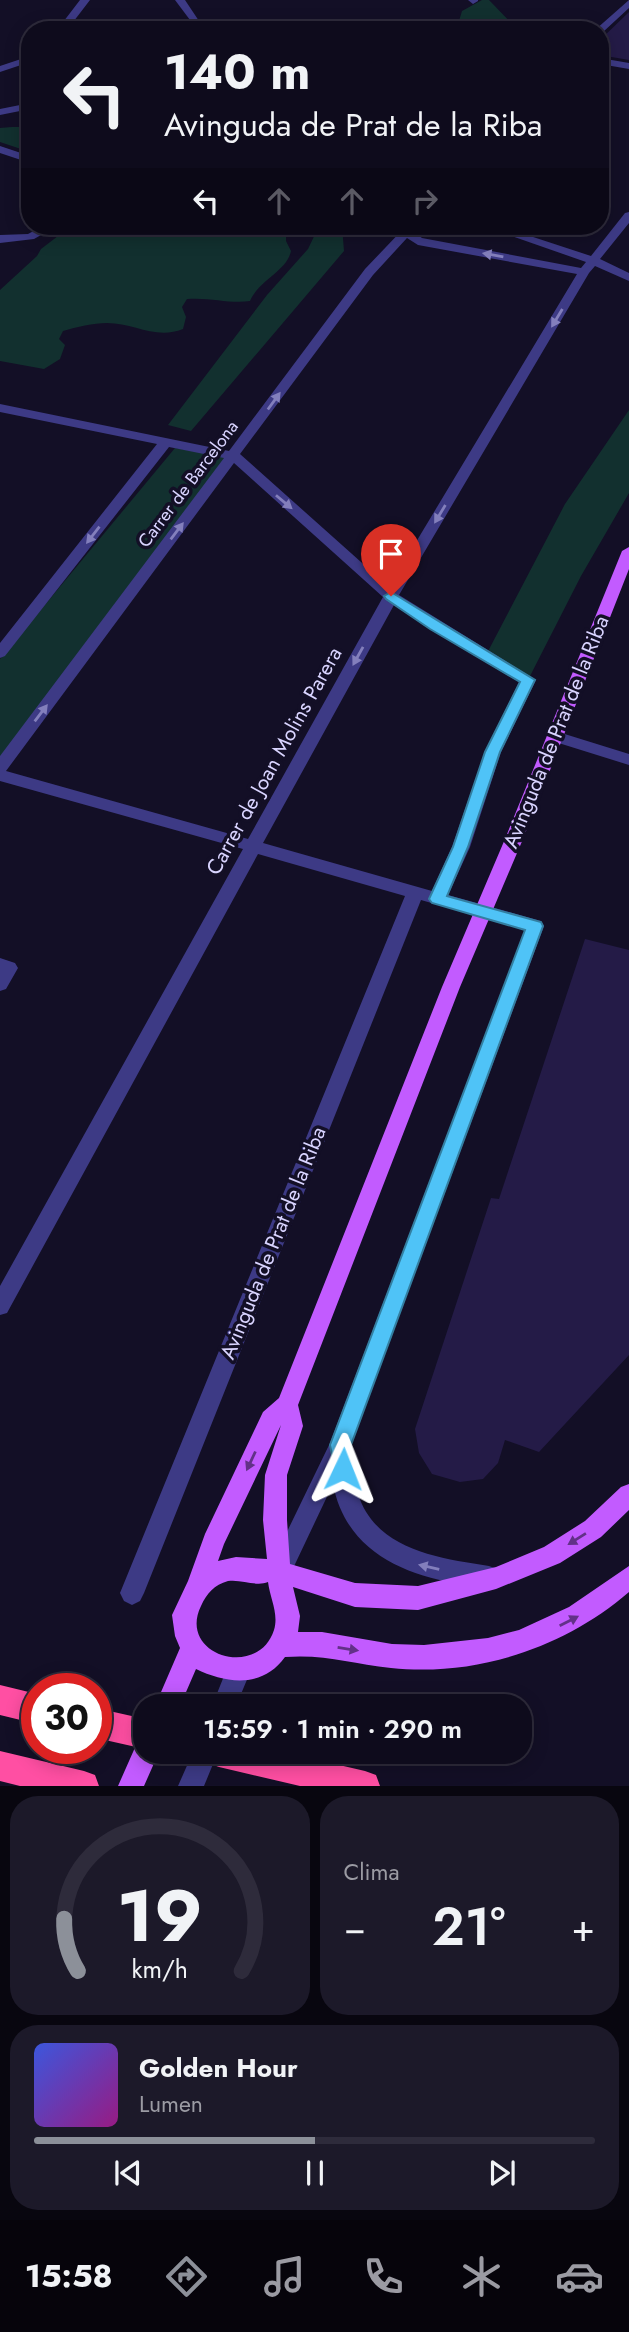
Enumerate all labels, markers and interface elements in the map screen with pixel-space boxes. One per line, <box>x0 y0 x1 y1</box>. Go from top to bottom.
text: 140 m <box>164 37 310 107</box>
icon: left <box>49 49 140 140</box>
text: Avinguda de Prat de la Riba <box>164 102 542 148</box>
icon: left <box>187 182 225 220</box>
icon: ahead <box>260 182 298 220</box>
icon: ahead <box>333 182 371 220</box>
icon: right <box>406 182 444 220</box>
one-way arrow <box>482 249 504 260</box>
one-way arrow <box>551 309 563 328</box>
one-way arrow <box>267 391 281 410</box>
street label: Carrer de Barcelona <box>131 415 245 553</box>
one-way arrow <box>275 494 293 509</box>
one-way arrow <box>434 504 447 523</box>
one-way arrow <box>170 523 185 541</box>
pin <box>361 524 421 596</box>
one-way arrow <box>85 526 100 544</box>
icon: arrive <box>372 535 410 573</box>
street label: Avinguda de Prat de la Riba <box>496 611 616 853</box>
street label: Carrer de Joan Molins Parera <box>199 642 349 880</box>
one-way arrow <box>352 646 364 665</box>
one-way arrow <box>34 704 48 723</box>
street label: Avinguda de Prat de la Riba <box>213 1122 333 1364</box>
position arrow <box>306 1432 380 1506</box>
one-way arrow <box>245 1451 257 1471</box>
one-way arrow <box>568 1532 586 1546</box>
one-way arrow <box>418 1562 440 1573</box>
one-way arrow <box>559 1615 579 1626</box>
one-way arrow <box>337 1644 359 1655</box>
speed limit sign: 30 <box>21 1673 112 1764</box>
text: 15:59 · 1 min · 290 m <box>203 1710 462 1748</box>
text: Clima <box>344 1855 400 1889</box>
text: 19 <box>117 1864 203 1969</box>
text: 21° <box>432 1889 505 1965</box>
text: − <box>344 1900 366 1955</box>
text: + <box>572 1900 595 1955</box>
text: km/h <box>131 1951 188 1987</box>
text: Golden Hour <box>139 2049 298 2087</box>
text: Lumen <box>139 2087 203 2121</box>
icon: previous <box>109 2154 147 2192</box>
icon: pause <box>296 2154 334 2192</box>
icon: next <box>483 2154 521 2192</box>
icon: directions <box>162 2252 211 2301</box>
icon: music <box>260 2252 309 2301</box>
icon: phone <box>359 2252 408 2301</box>
icon: climate <box>457 2252 506 2301</box>
icon: car <box>555 2252 604 2301</box>
text: 15:58 <box>25 2253 113 2299</box>

